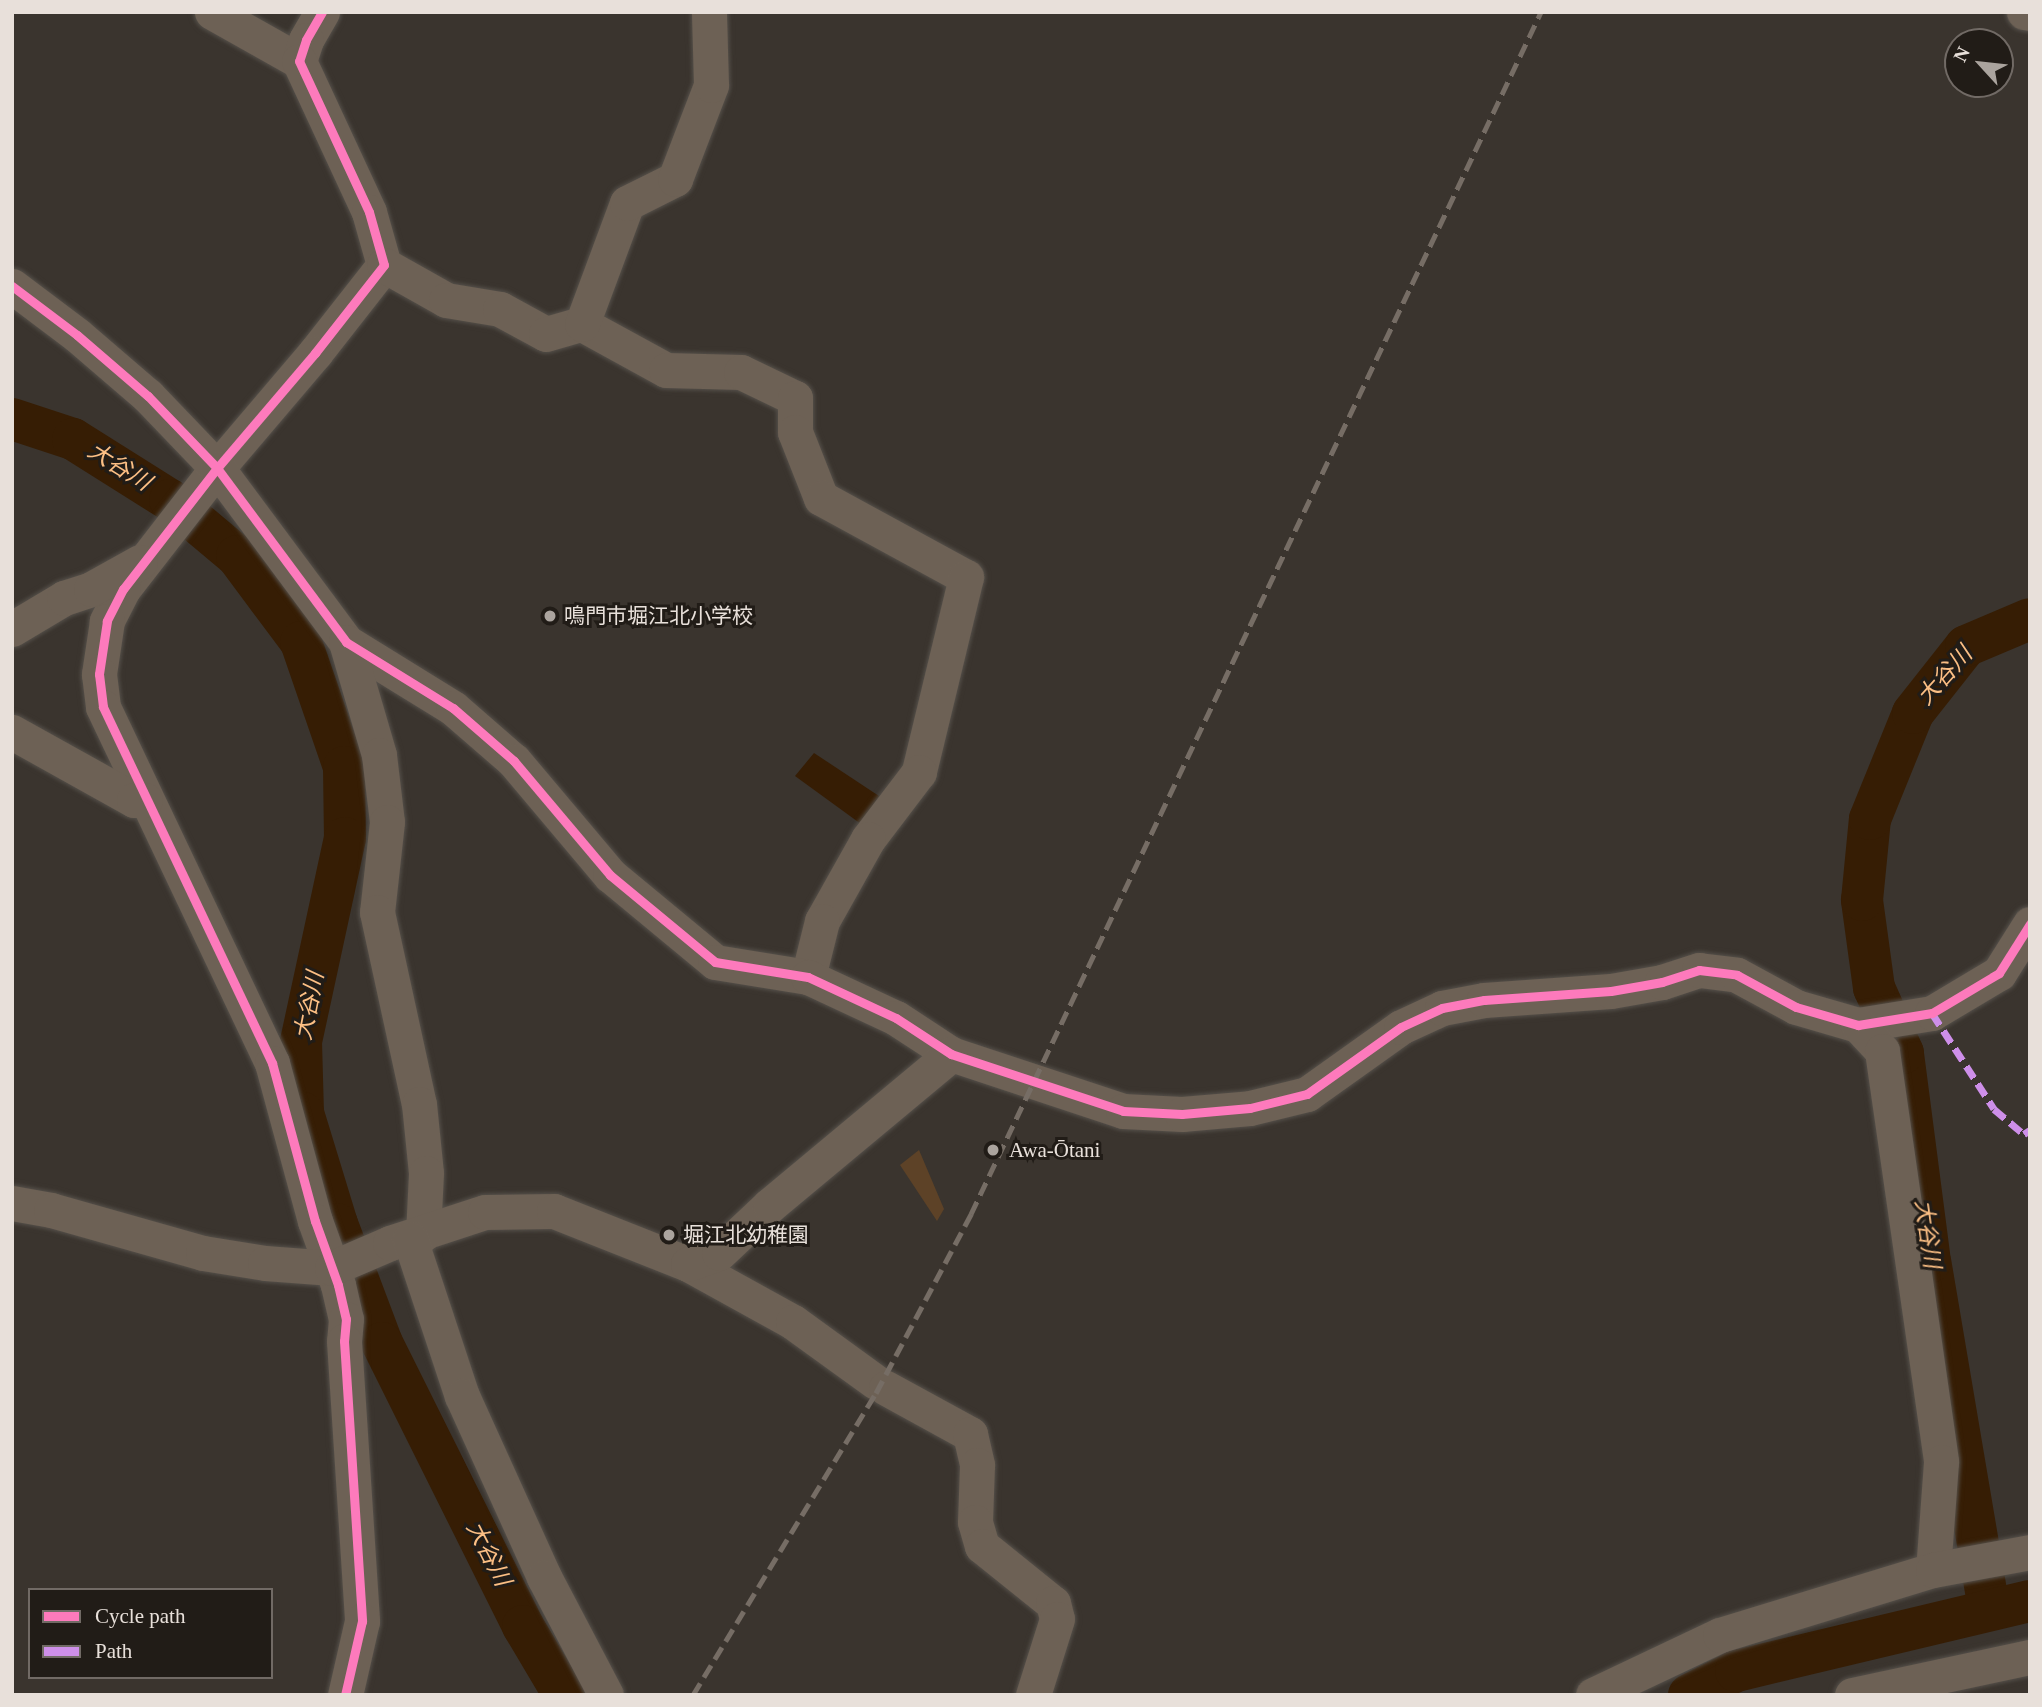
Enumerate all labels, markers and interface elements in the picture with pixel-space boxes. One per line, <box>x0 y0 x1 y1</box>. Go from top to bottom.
north arrow <box>1944 28 2014 98</box>
text: N <box>1949 43 1974 65</box>
water label: 大谷川 <box>82 437 156 497</box>
place label: 鳴門市堀江北小学校 <box>564 603 753 629</box>
marker: 鳴門市堀江北小学校 <box>542 608 558 624</box>
water label: 大谷川 <box>1912 641 1978 711</box>
water label: 大谷川 <box>290 970 330 1042</box>
place label: Awa-Ōtani <box>1009 1137 1100 1163</box>
marker: Awa-Ōtani <box>983 1140 1003 1160</box>
water label: 大谷川 <box>1909 1198 1945 1270</box>
place label: 堀江北幼稚園 <box>683 1222 809 1248</box>
marker: 堀江北幼稚園 <box>661 1227 677 1243</box>
water label: 大谷川 <box>460 1517 516 1591</box>
legend <box>28 1588 273 1679</box>
text: Cycle path <box>95 1604 185 1628</box>
text: Path <box>95 1639 132 1663</box>

